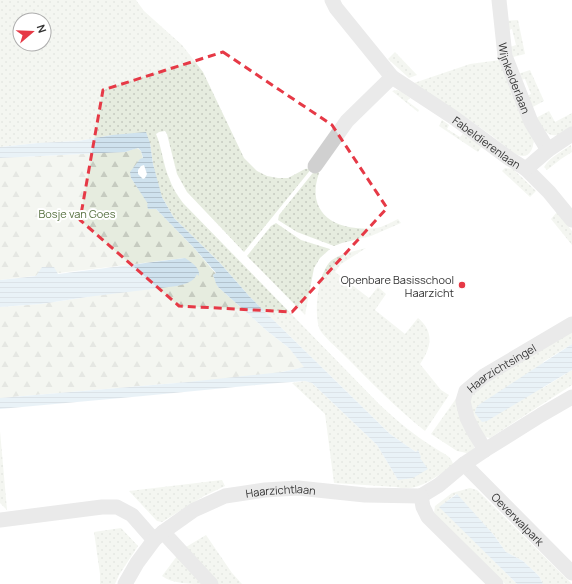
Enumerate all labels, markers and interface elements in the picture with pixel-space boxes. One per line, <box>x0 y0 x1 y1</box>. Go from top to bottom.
north arrow <box>12 12 52 52</box>
text: N <box>34 22 50 35</box>
street label: Wijnkelderlaan <box>496 42 534 116</box>
street label: Fabeldierenlaan <box>450 112 524 172</box>
park label: Bosje van Goes <box>39 206 116 221</box>
place label: Openbare Basisschool Haarzicht <box>341 272 454 300</box>
marker: Openbare Basisschool Haarzicht <box>457 280 467 290</box>
street label: Haarzichtsingel <box>463 340 538 395</box>
street label: Haarzichtlaan <box>245 480 317 500</box>
street label: Oeverwalpark <box>489 489 548 549</box>

